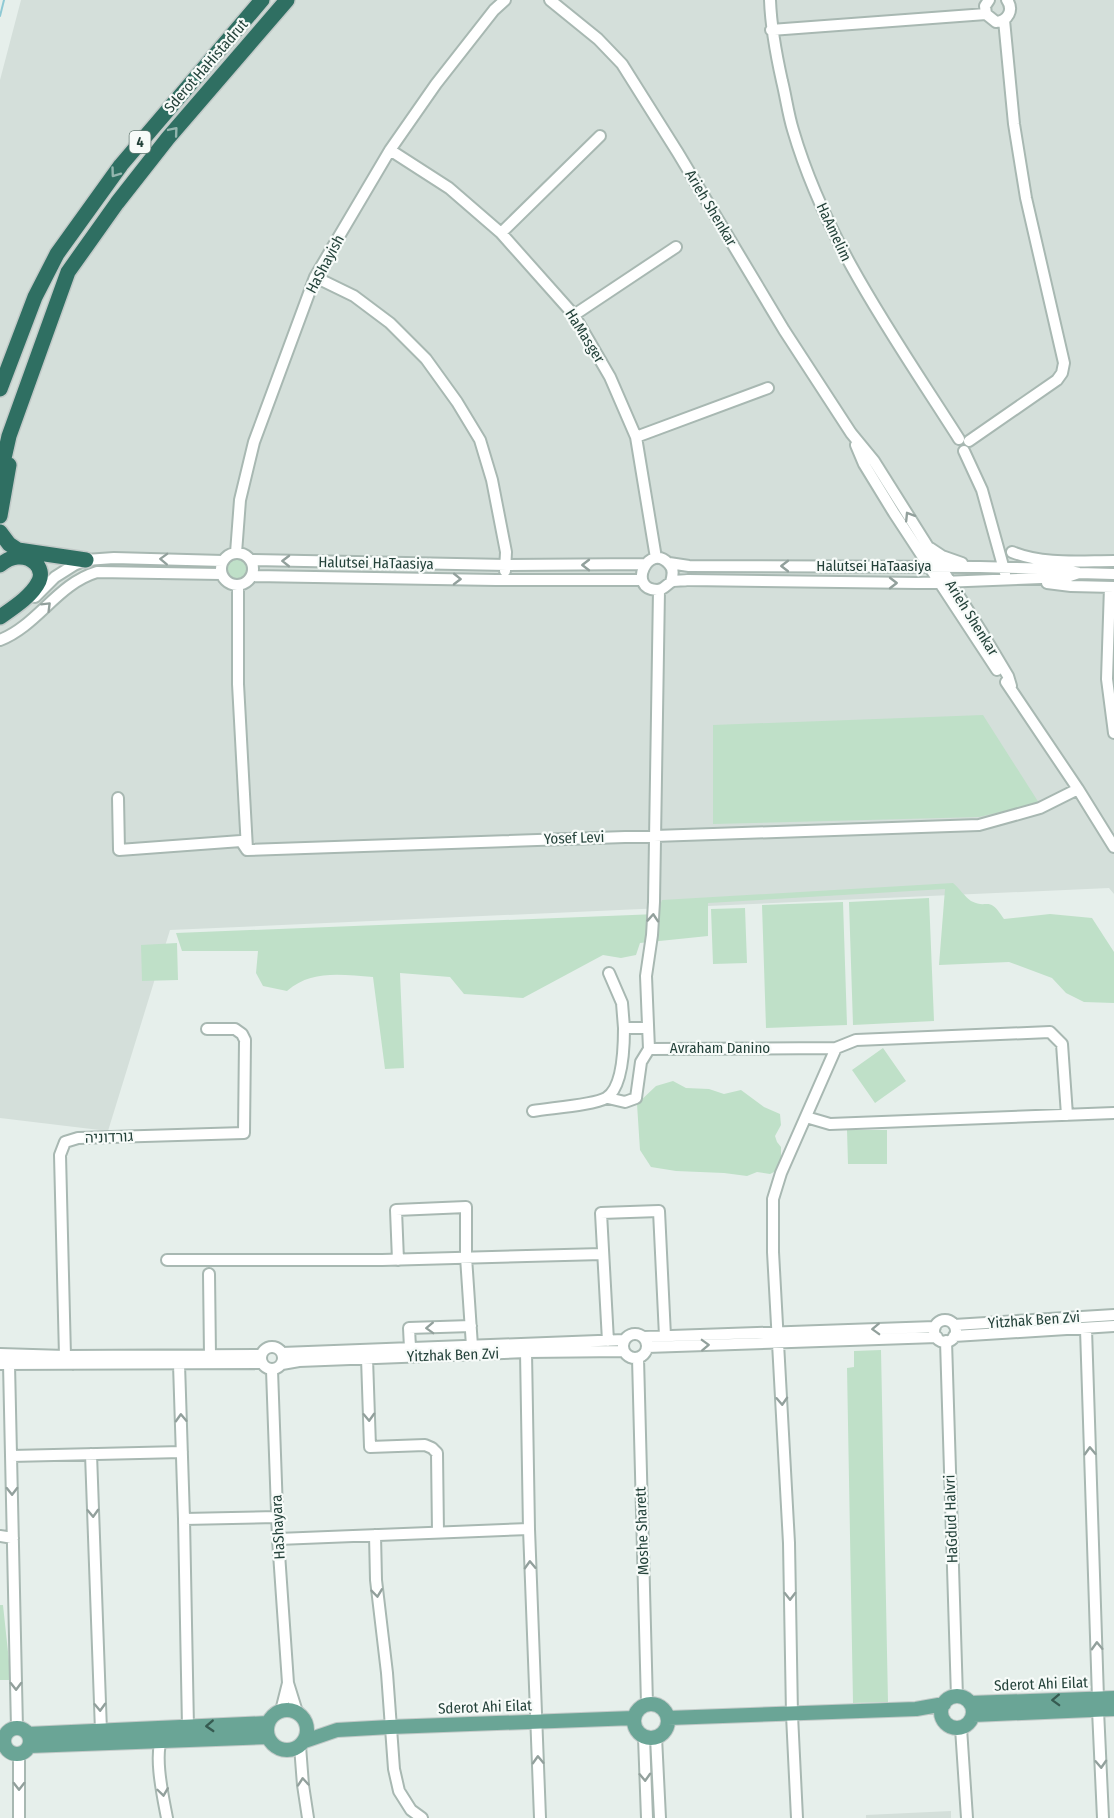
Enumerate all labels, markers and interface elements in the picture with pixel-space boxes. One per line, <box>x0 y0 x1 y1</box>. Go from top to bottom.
street label: Sderot HaHistadrut <box>161 16 252 116</box>
one-way arrow <box>167 127 178 138</box>
road number: 4 <box>130 131 150 153</box>
one-way arrow <box>111 166 122 177</box>
street label: Arieh Shenkar <box>681 167 741 250</box>
street label: HaAmelim <box>813 200 855 264</box>
street label: HaShayish <box>302 232 348 296</box>
street label: HaMasger <box>561 306 609 367</box>
one-way arrow <box>905 512 916 523</box>
one-way arrow <box>160 553 169 566</box>
street label: Halutsei HaTaasiya <box>318 553 434 573</box>
one-way arrow <box>282 555 291 567</box>
street label: Halutsei HaTaasiya <box>816 557 932 575</box>
one-way arrow <box>582 559 591 571</box>
one-way arrow <box>781 560 790 572</box>
one-way arrow <box>453 573 462 586</box>
one-way arrow <box>889 577 898 589</box>
street label: Arieh Shenkar <box>942 577 1003 660</box>
one-way arrow <box>39 602 50 613</box>
street label: Yosef Levi <box>543 828 605 848</box>
one-way arrow <box>646 913 659 922</box>
street label: Avraham Danino <box>670 1039 770 1057</box>
street label: גורדוניה <box>84 1127 134 1147</box>
street label: Yitzhak Ben Zvi <box>987 1308 1081 1332</box>
one-way arrow <box>425 1321 434 1334</box>
one-way arrow <box>872 1322 881 1335</box>
one-way arrow <box>701 1338 710 1351</box>
street label: Yitzhak Ben Zvi <box>407 1344 499 1366</box>
one-way arrow <box>776 1396 789 1405</box>
one-way arrow <box>363 1412 375 1421</box>
one-way arrow <box>174 1414 187 1423</box>
one-way arrow <box>1084 1447 1097 1456</box>
street label: HaGdud HaIvri <box>940 1474 962 1564</box>
one-way arrow <box>6 1486 18 1495</box>
street label: Moshe Sharett <box>631 1486 653 1576</box>
street label: HaShayara <box>267 1494 289 1560</box>
one-way arrow <box>87 1508 100 1517</box>
one-way arrow <box>524 1560 537 1569</box>
one-way arrow <box>371 1589 383 1598</box>
one-way arrow <box>784 1591 796 1600</box>
one-way arrow <box>1090 1642 1103 1651</box>
street label: Sderot Ahi Eilat <box>994 1673 1088 1695</box>
one-way arrow <box>10 1681 22 1690</box>
one-way arrow <box>1051 1693 1060 1706</box>
street label: Sderot Ahi Eilat <box>438 1696 532 1718</box>
one-way arrow <box>94 1703 107 1712</box>
one-way arrow <box>205 1720 214 1733</box>
one-way arrow <box>531 1755 544 1764</box>
one-way arrow <box>1094 1759 1107 1768</box>
one-way arrow <box>639 1773 652 1782</box>
one-way arrow <box>297 1778 310 1787</box>
one-way arrow <box>13 1781 25 1790</box>
one-way arrow <box>156 1788 168 1797</box>

